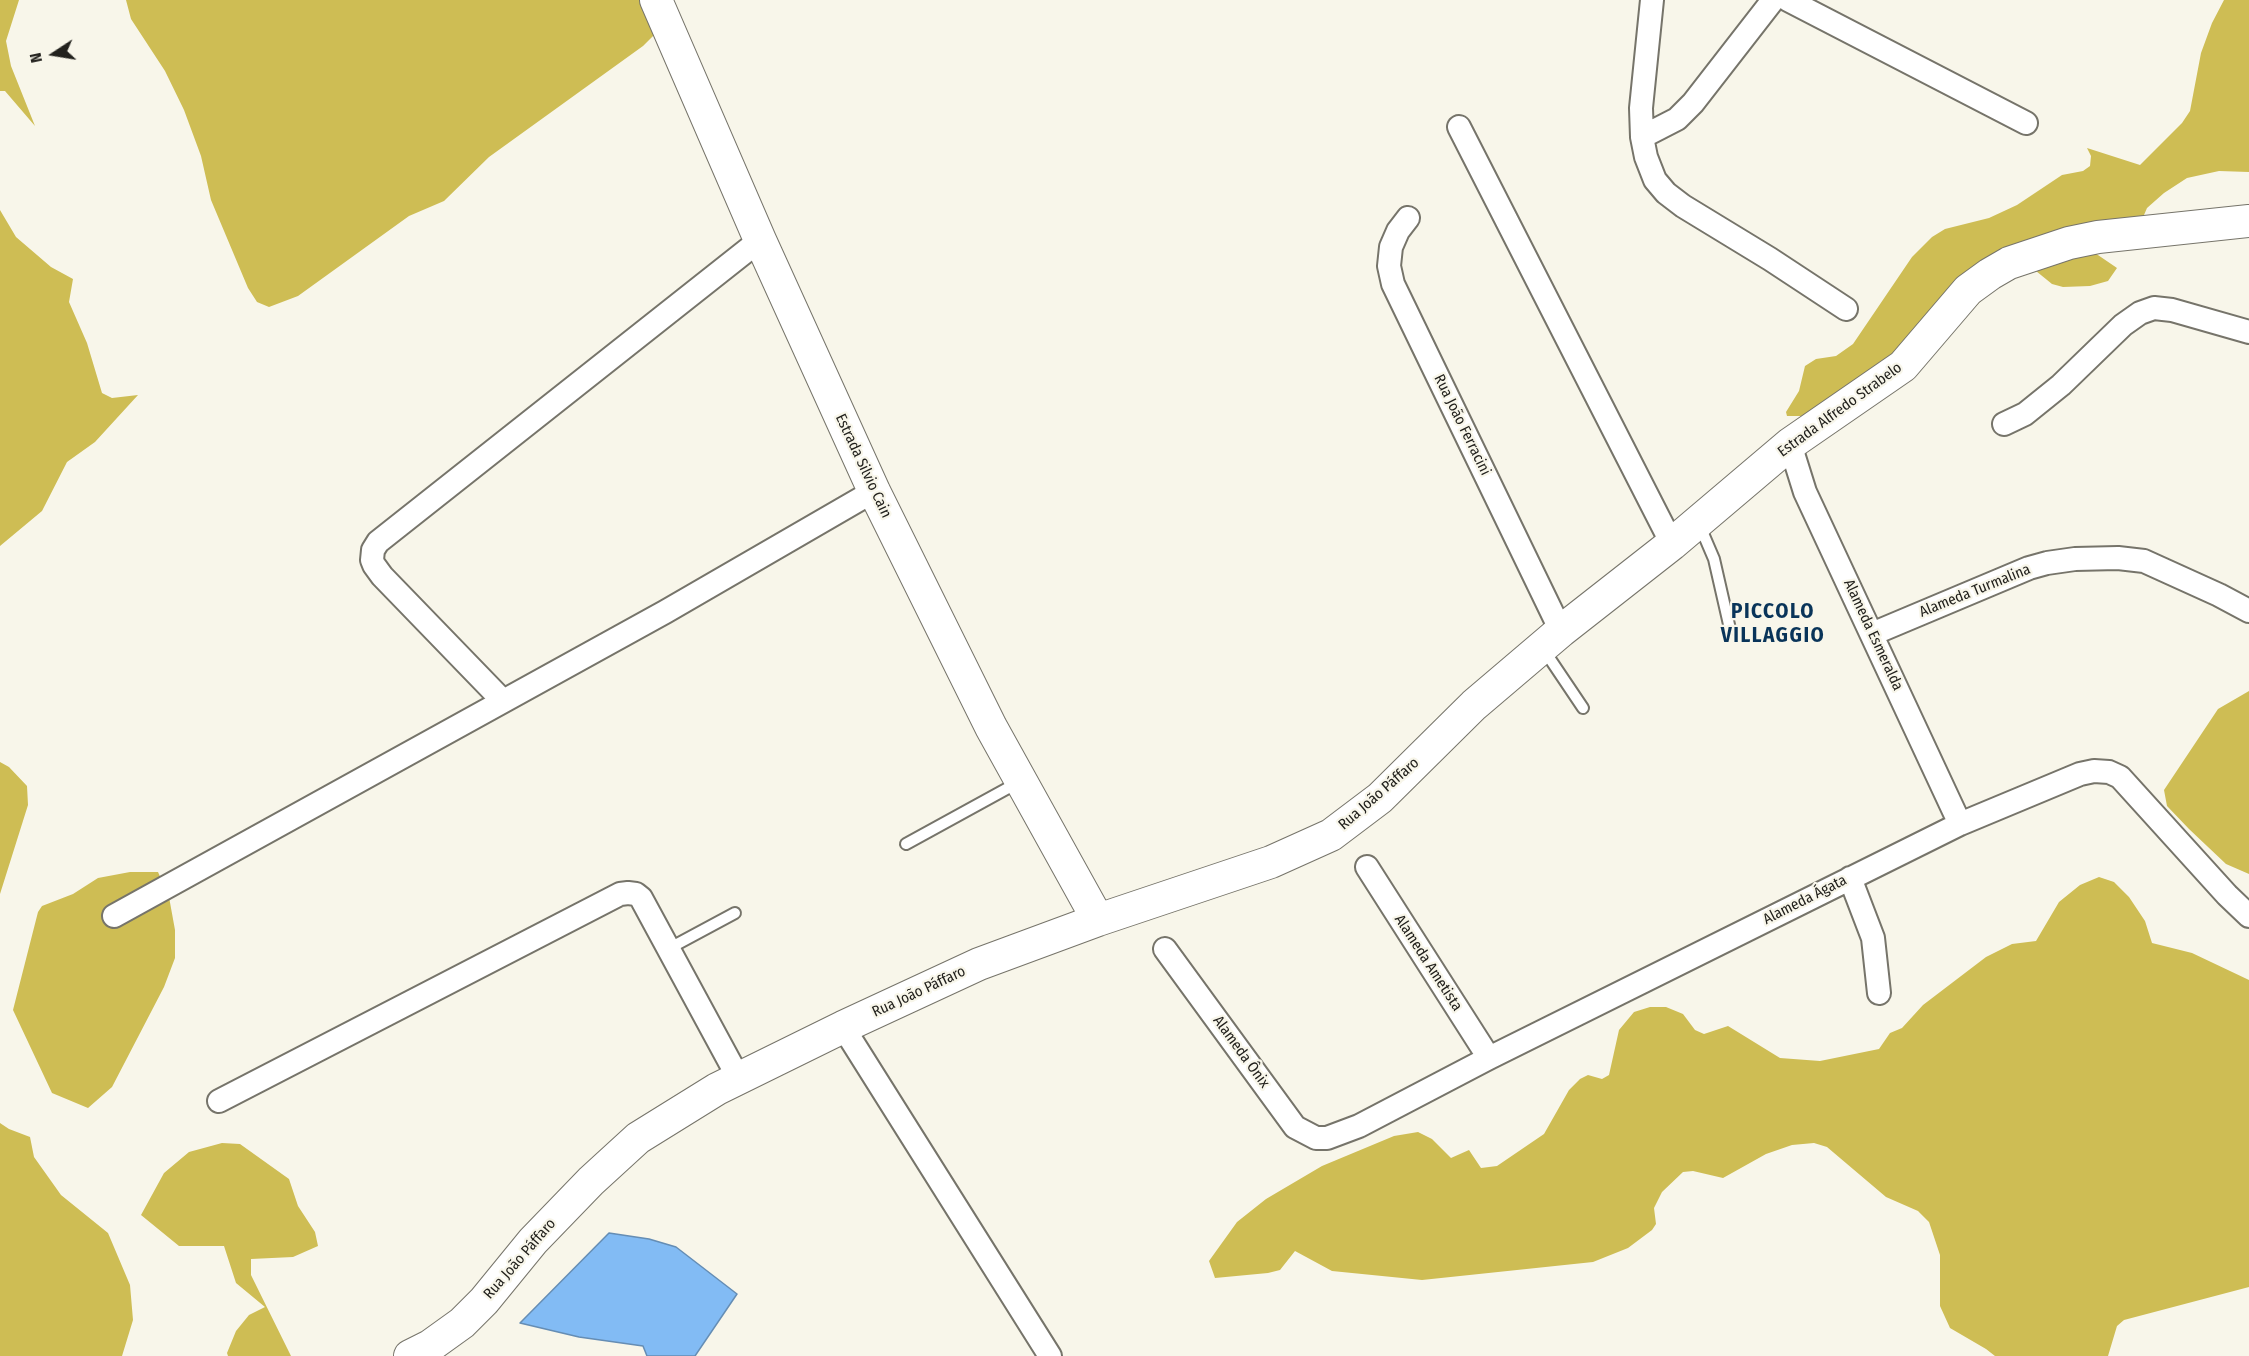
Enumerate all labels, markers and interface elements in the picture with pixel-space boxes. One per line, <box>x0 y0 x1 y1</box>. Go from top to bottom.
north arrow <box>24 24 84 84</box>
text: N <box>26 51 46 65</box>
street label: Estrada Alfredo Strabelo <box>1774 359 1906 461</box>
street label: Rua João Ferracini <box>1430 372 1494 478</box>
street label: Estrada Silvio Cain <box>831 411 895 521</box>
street label: Alameda Turmalina <box>1917 561 2033 621</box>
street label: Alameda Esmeralda <box>1839 577 1907 693</box>
district label: PICCOLO VILLAGGIO <box>1721 599 1825 649</box>
street label: Rua João Páffaro <box>1335 754 1423 834</box>
street label: Alameda Ágata <box>1760 871 1850 929</box>
street label: Alameda Ametista <box>1390 912 1466 1014</box>
street label: Rua João Páffaro <box>869 963 969 1021</box>
street label: Alameda Ônix <box>1209 1012 1273 1092</box>
street label: Rua João Páffaro <box>480 1215 560 1303</box>

